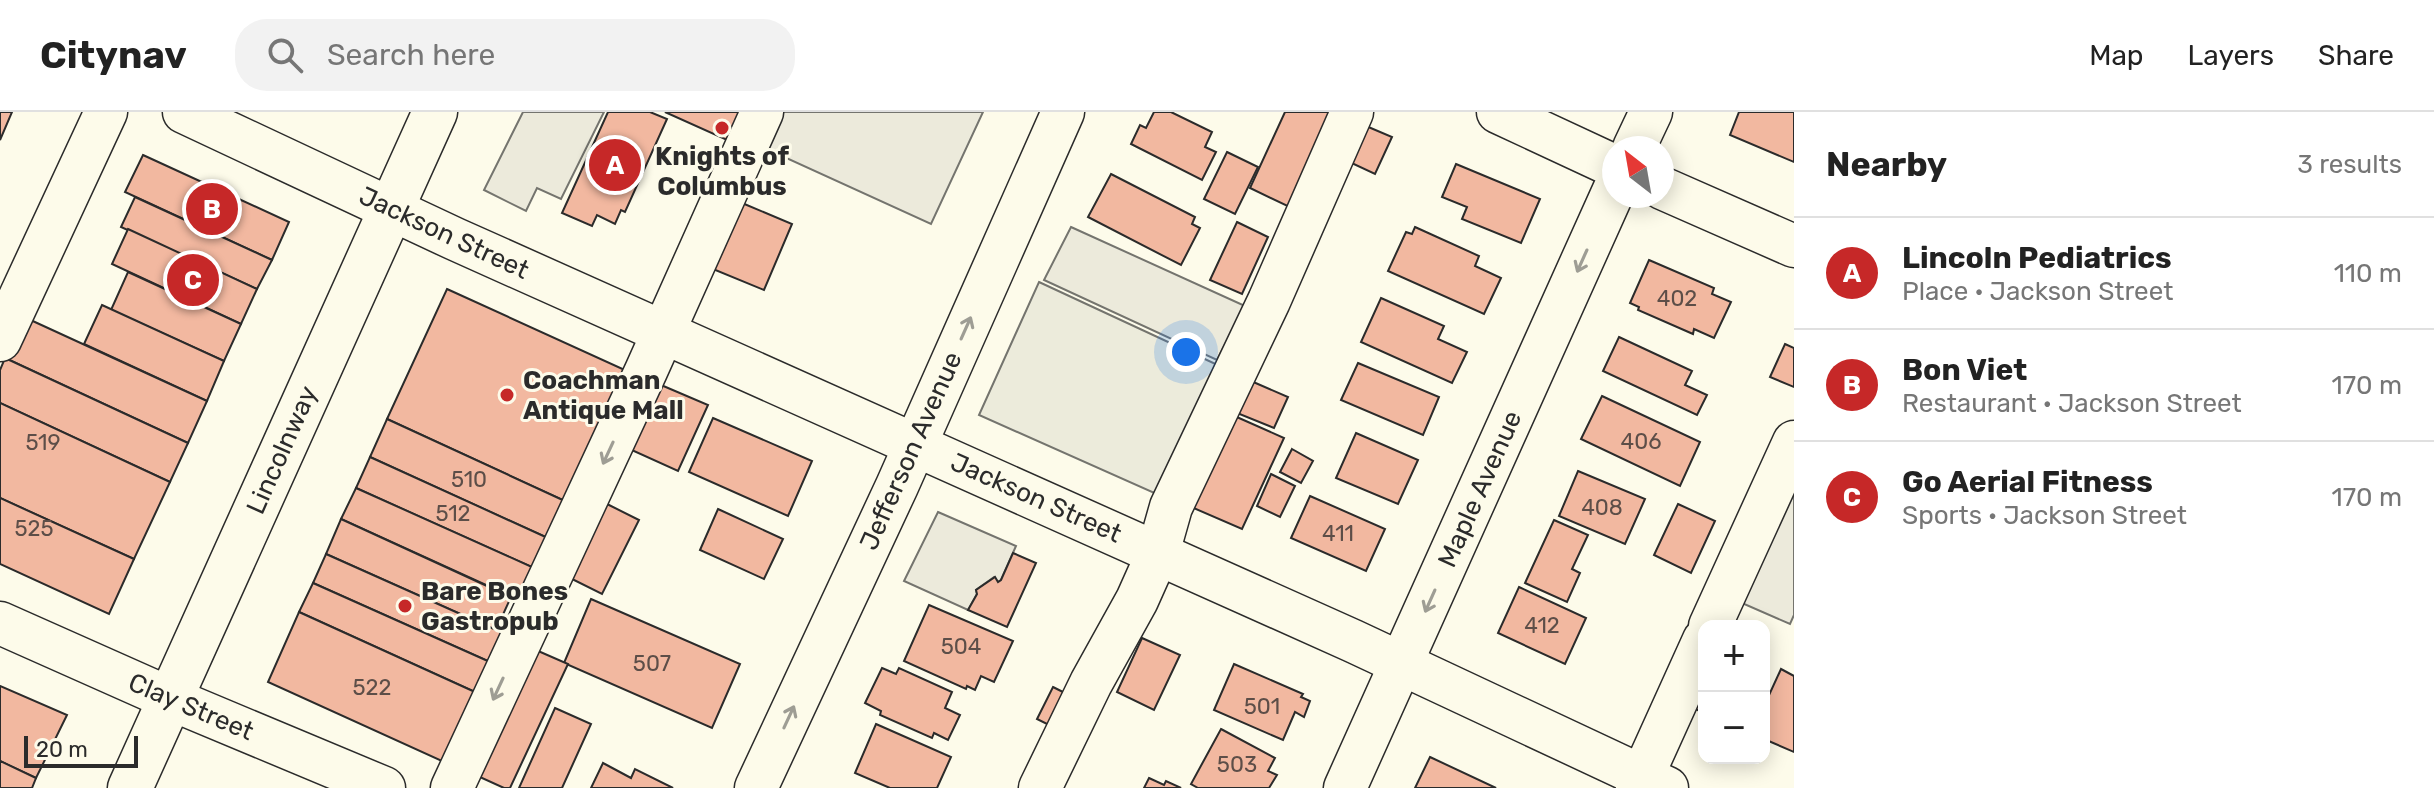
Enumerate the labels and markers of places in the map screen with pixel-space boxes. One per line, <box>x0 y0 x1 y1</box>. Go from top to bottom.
marker: Knights of Columbus <box>713 119 731 137</box>
pin: A <box>589 135 641 195</box>
place label: Knights of Columbus <box>655 141 789 202</box>
pin: B <box>186 179 238 239</box>
pin: C <box>167 250 219 310</box>
place label: Coachman Antique Mall <box>523 365 684 426</box>
marker: Coachman Antique Mall <box>498 386 516 404</box>
place label: Bare Bones Gastropub <box>421 576 568 637</box>
marker: Bare Bones Gastropub <box>396 597 414 615</box>

